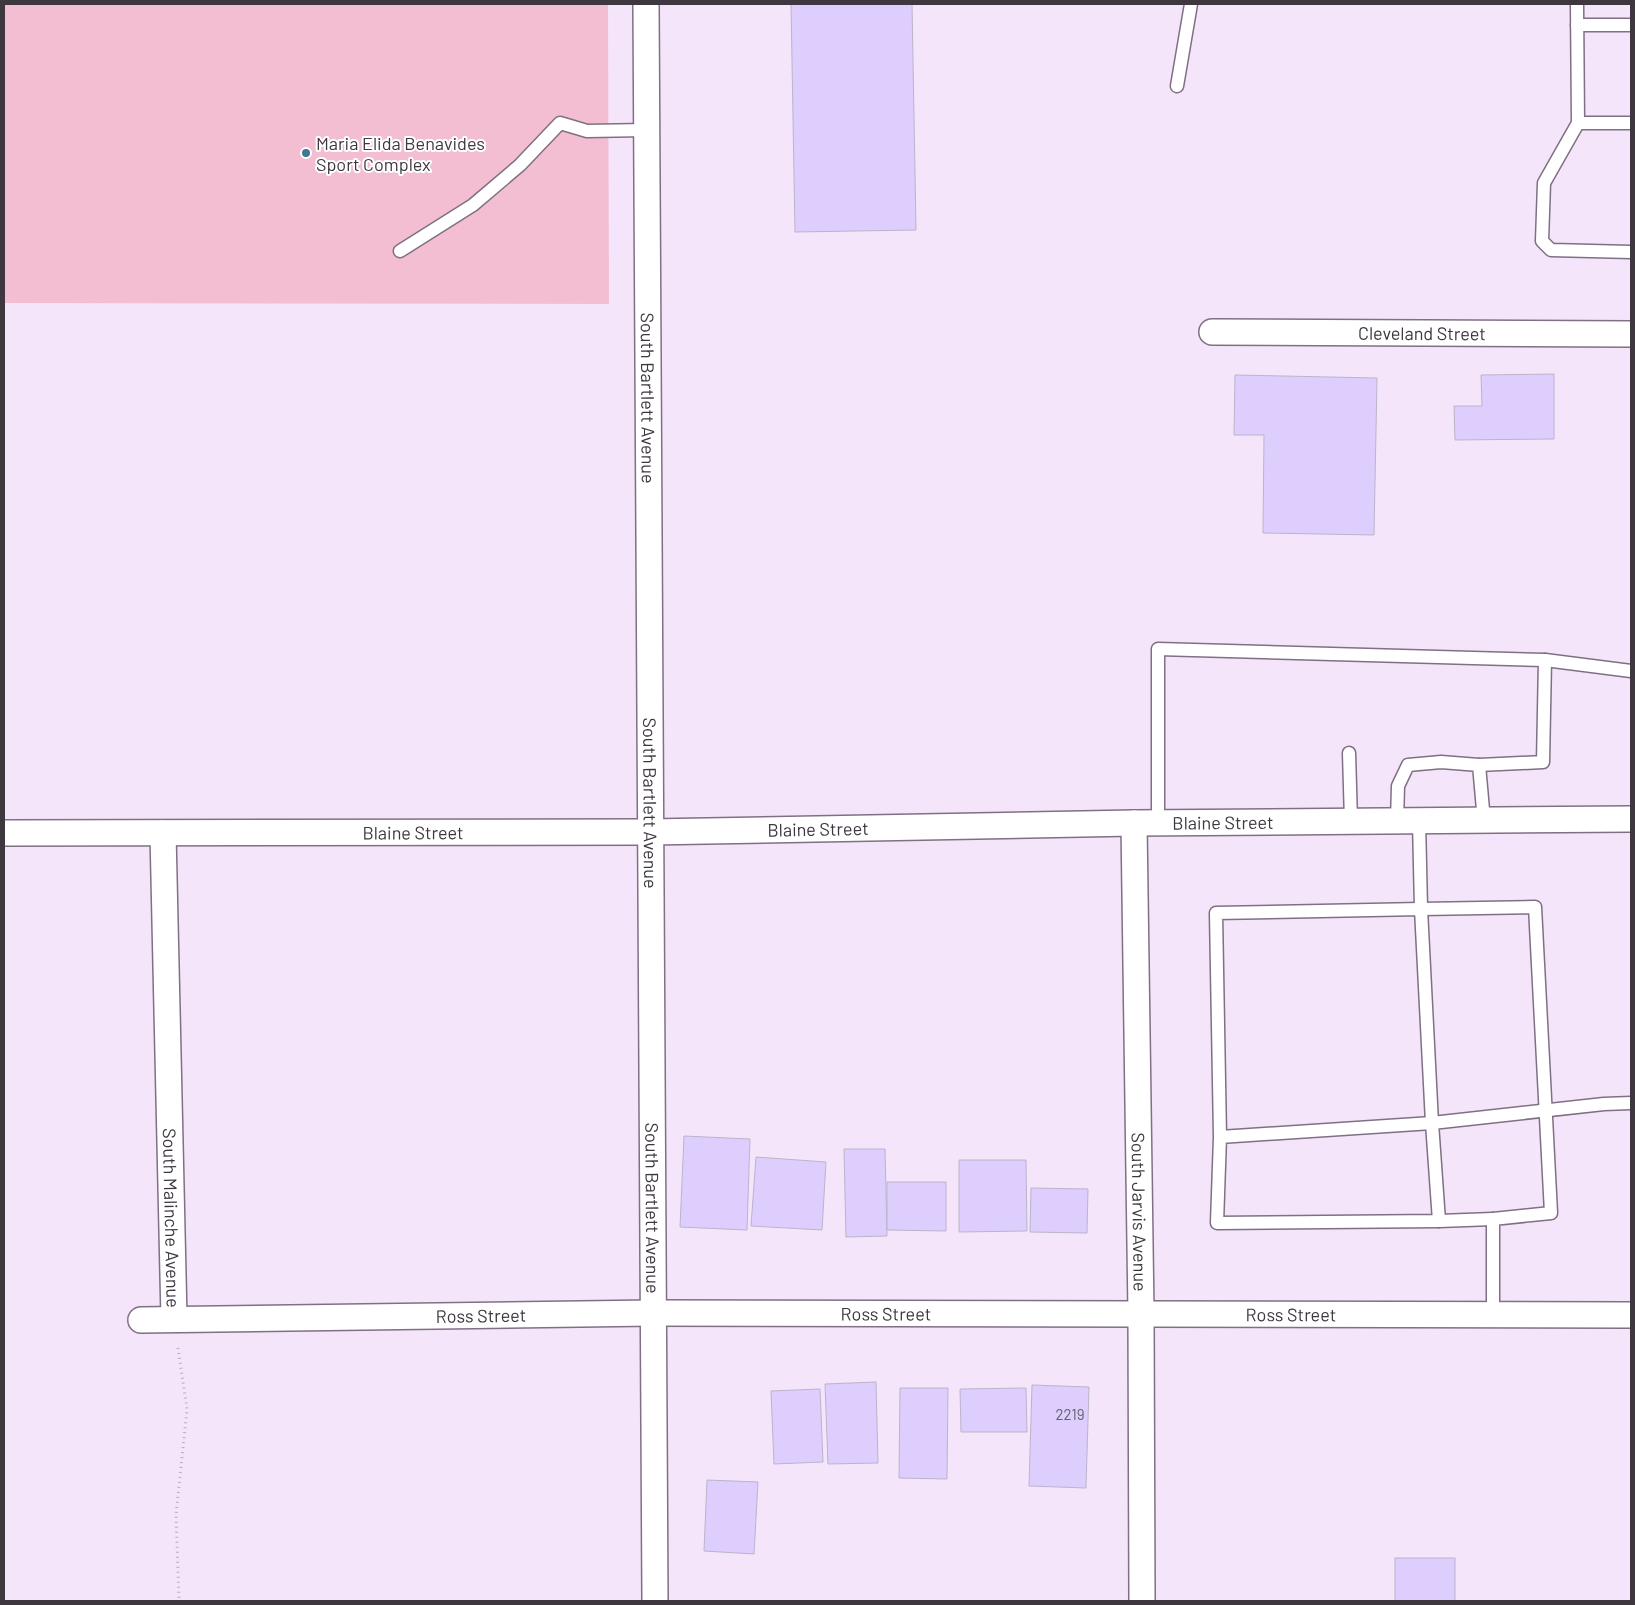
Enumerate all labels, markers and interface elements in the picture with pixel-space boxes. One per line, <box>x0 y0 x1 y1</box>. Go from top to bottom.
place label: Maria Elida Benavides Sport Complex <box>316 132 485 175</box>
marker: Maria Elida Benavides Sport Complex <box>300 147 312 159</box>
street label: South Bartlett Avenue <box>637 312 660 484</box>
street label: Cleveland Street <box>1358 322 1486 344</box>
street label: South Bartlett Avenue <box>639 717 662 889</box>
street label: Blaine Street <box>1172 811 1274 834</box>
street label: Blaine Street <box>767 817 869 841</box>
street label: Blaine Street <box>362 821 464 843</box>
street label: South Bartlett Avenue <box>641 1122 664 1294</box>
street label: South Malinche Avenue <box>159 1128 185 1308</box>
street label: South Jarvis Avenue <box>1127 1132 1152 1292</box>
street label: Ross Street <box>841 1302 931 1325</box>
street label: Ross Street <box>1246 1303 1336 1325</box>
street label: Ross Street <box>436 1304 526 1327</box>
house number: 2219 <box>1056 1405 1084 1423</box>

